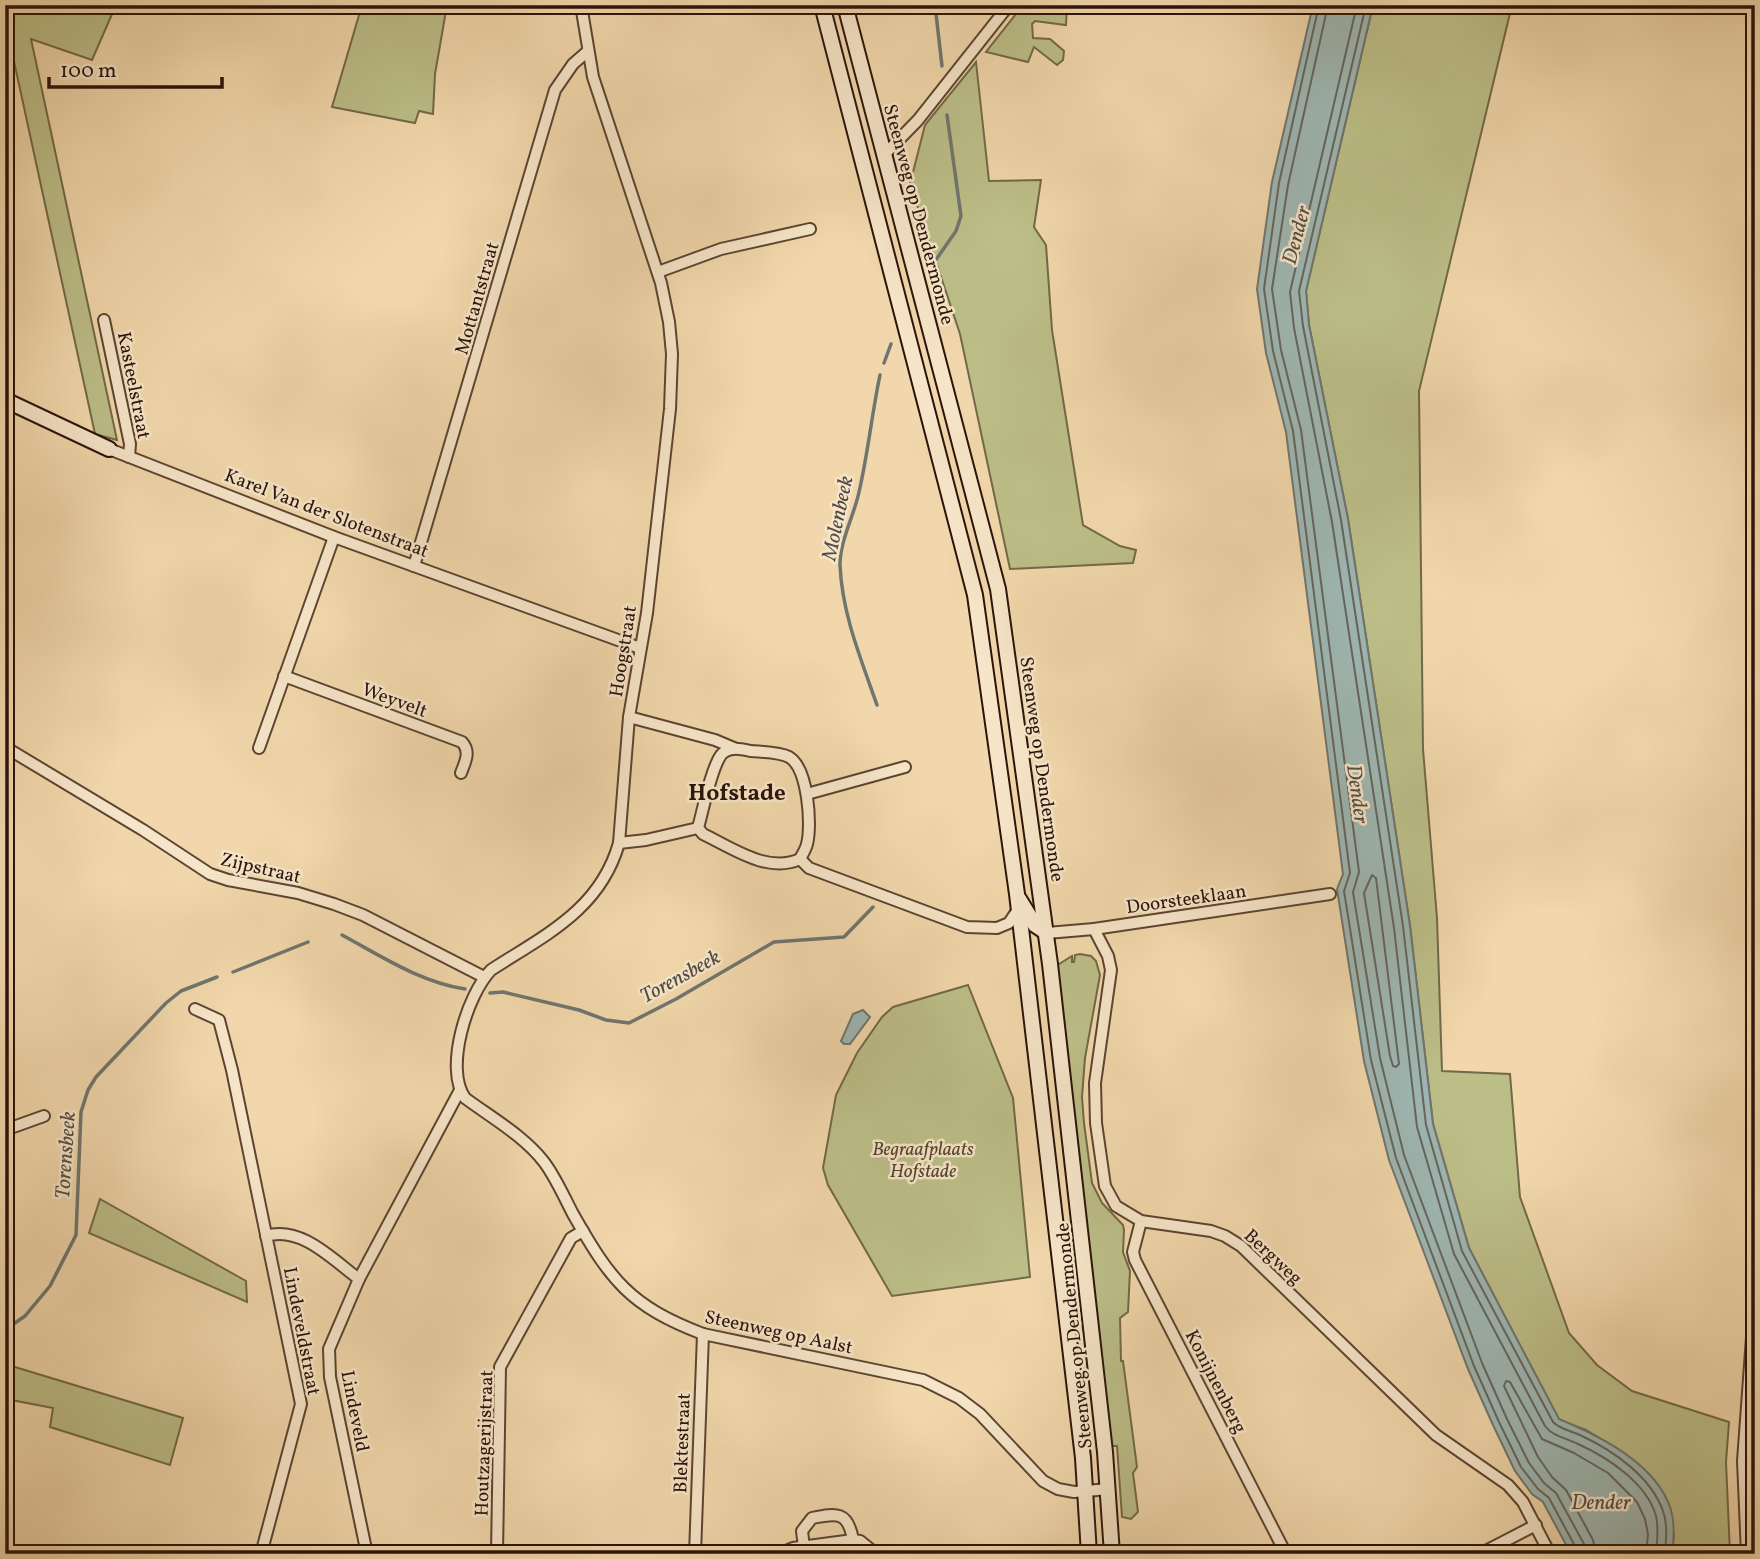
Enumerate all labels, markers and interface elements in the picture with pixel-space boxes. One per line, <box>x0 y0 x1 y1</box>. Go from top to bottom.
scale bar <box>49 46 222 90</box>
text: 100 m <box>60 57 117 86</box>
street label: Steenweg op Dendermonde <box>876 101 960 328</box>
water label: Dender <box>1276 203 1319 268</box>
street label: Mottantstraat <box>449 239 507 358</box>
street label: Kasteelstraat <box>110 330 156 442</box>
street label: Karel Van der Slotenstraat <box>220 463 432 565</box>
water label: Molenbeek <box>815 473 862 564</box>
street label: Hoogstraat <box>604 603 644 699</box>
street label: Steenweg op Dendermonde <box>1012 655 1070 884</box>
street label: Weyvelt <box>358 677 431 725</box>
water label: Dender <box>1338 763 1375 826</box>
district label: Hofstade <box>688 778 786 810</box>
street label: Zijpstraat <box>218 847 304 891</box>
street label: Doorsteeklaan <box>1125 879 1248 921</box>
water label: Torensbeek <box>635 943 726 1011</box>
water label: Torensbeek <box>49 1110 84 1200</box>
park label: Begraafplaats Hofstade <box>872 1137 974 1185</box>
street label: Steenweg op Dendermonde <box>1050 1221 1100 1450</box>
street label: Bergweg <box>1238 1223 1308 1291</box>
street label: Lindeveldstraat <box>276 1265 326 1398</box>
street label: Steenweg op Aalst <box>702 1305 855 1361</box>
street label: Konijnenberg <box>1178 1326 1253 1438</box>
street label: Lindeveld <box>333 1368 375 1454</box>
street label: Houtzagerijstraat <box>469 1369 501 1517</box>
street label: Blektestraat <box>668 1392 698 1494</box>
water label: Dender <box>1571 1489 1631 1518</box>

